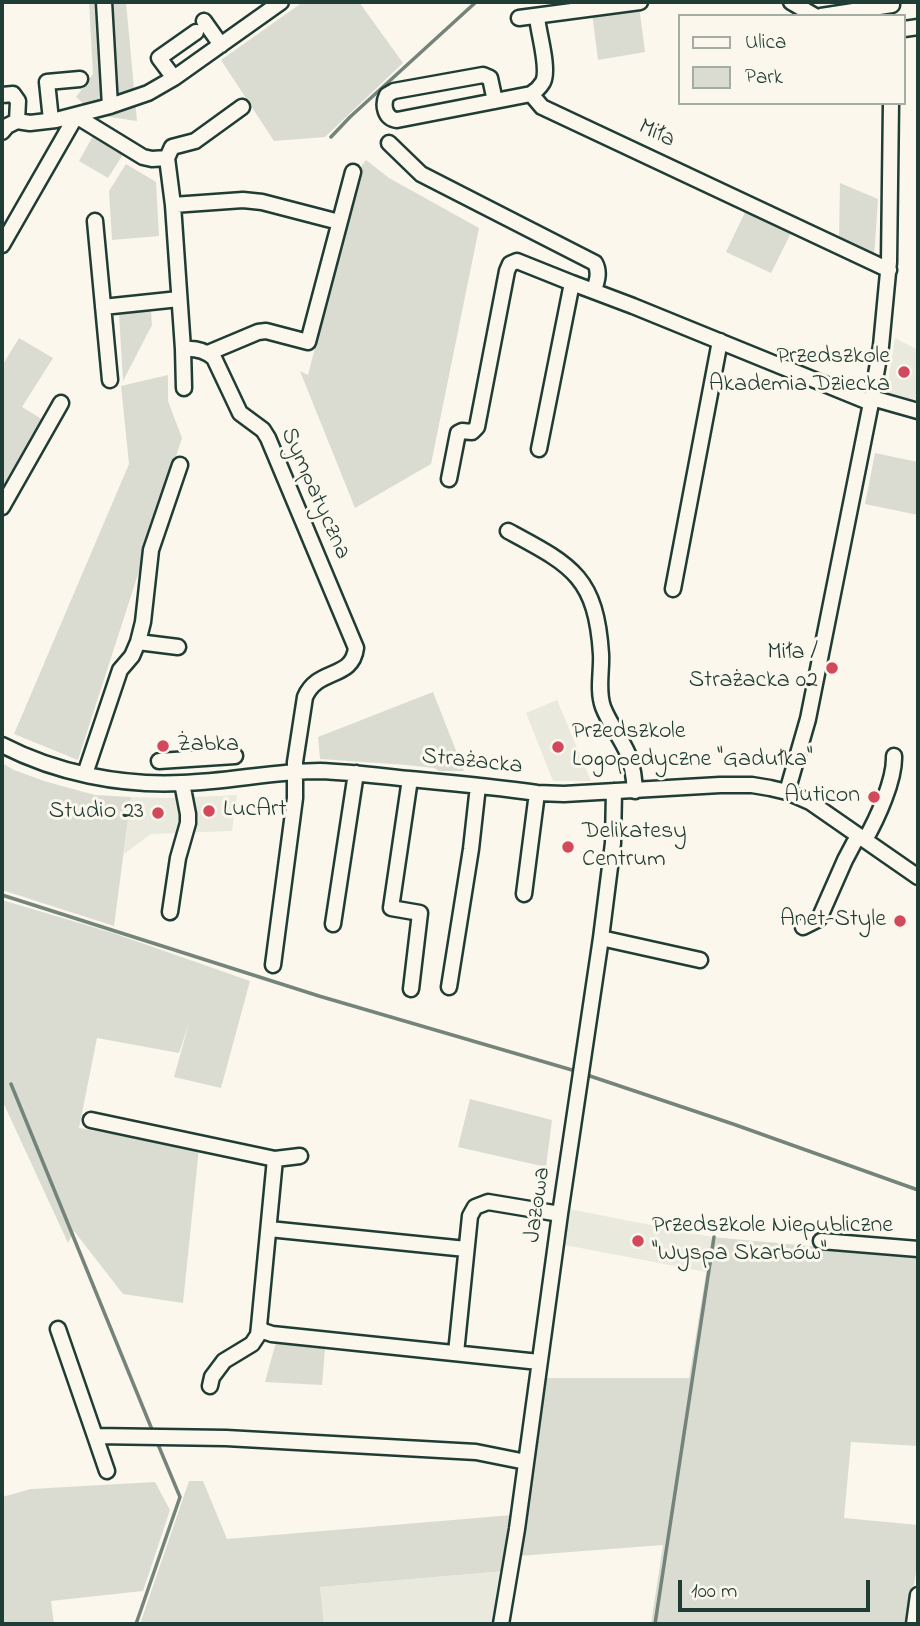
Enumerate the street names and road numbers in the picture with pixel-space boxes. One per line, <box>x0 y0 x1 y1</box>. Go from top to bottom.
street label: Miła <box>633 114 679 156</box>
street label: Sympatyczna <box>272 424 356 564</box>
street label: Strażacka <box>420 743 524 783</box>
street label: Jazowa <box>519 1165 559 1245</box>

